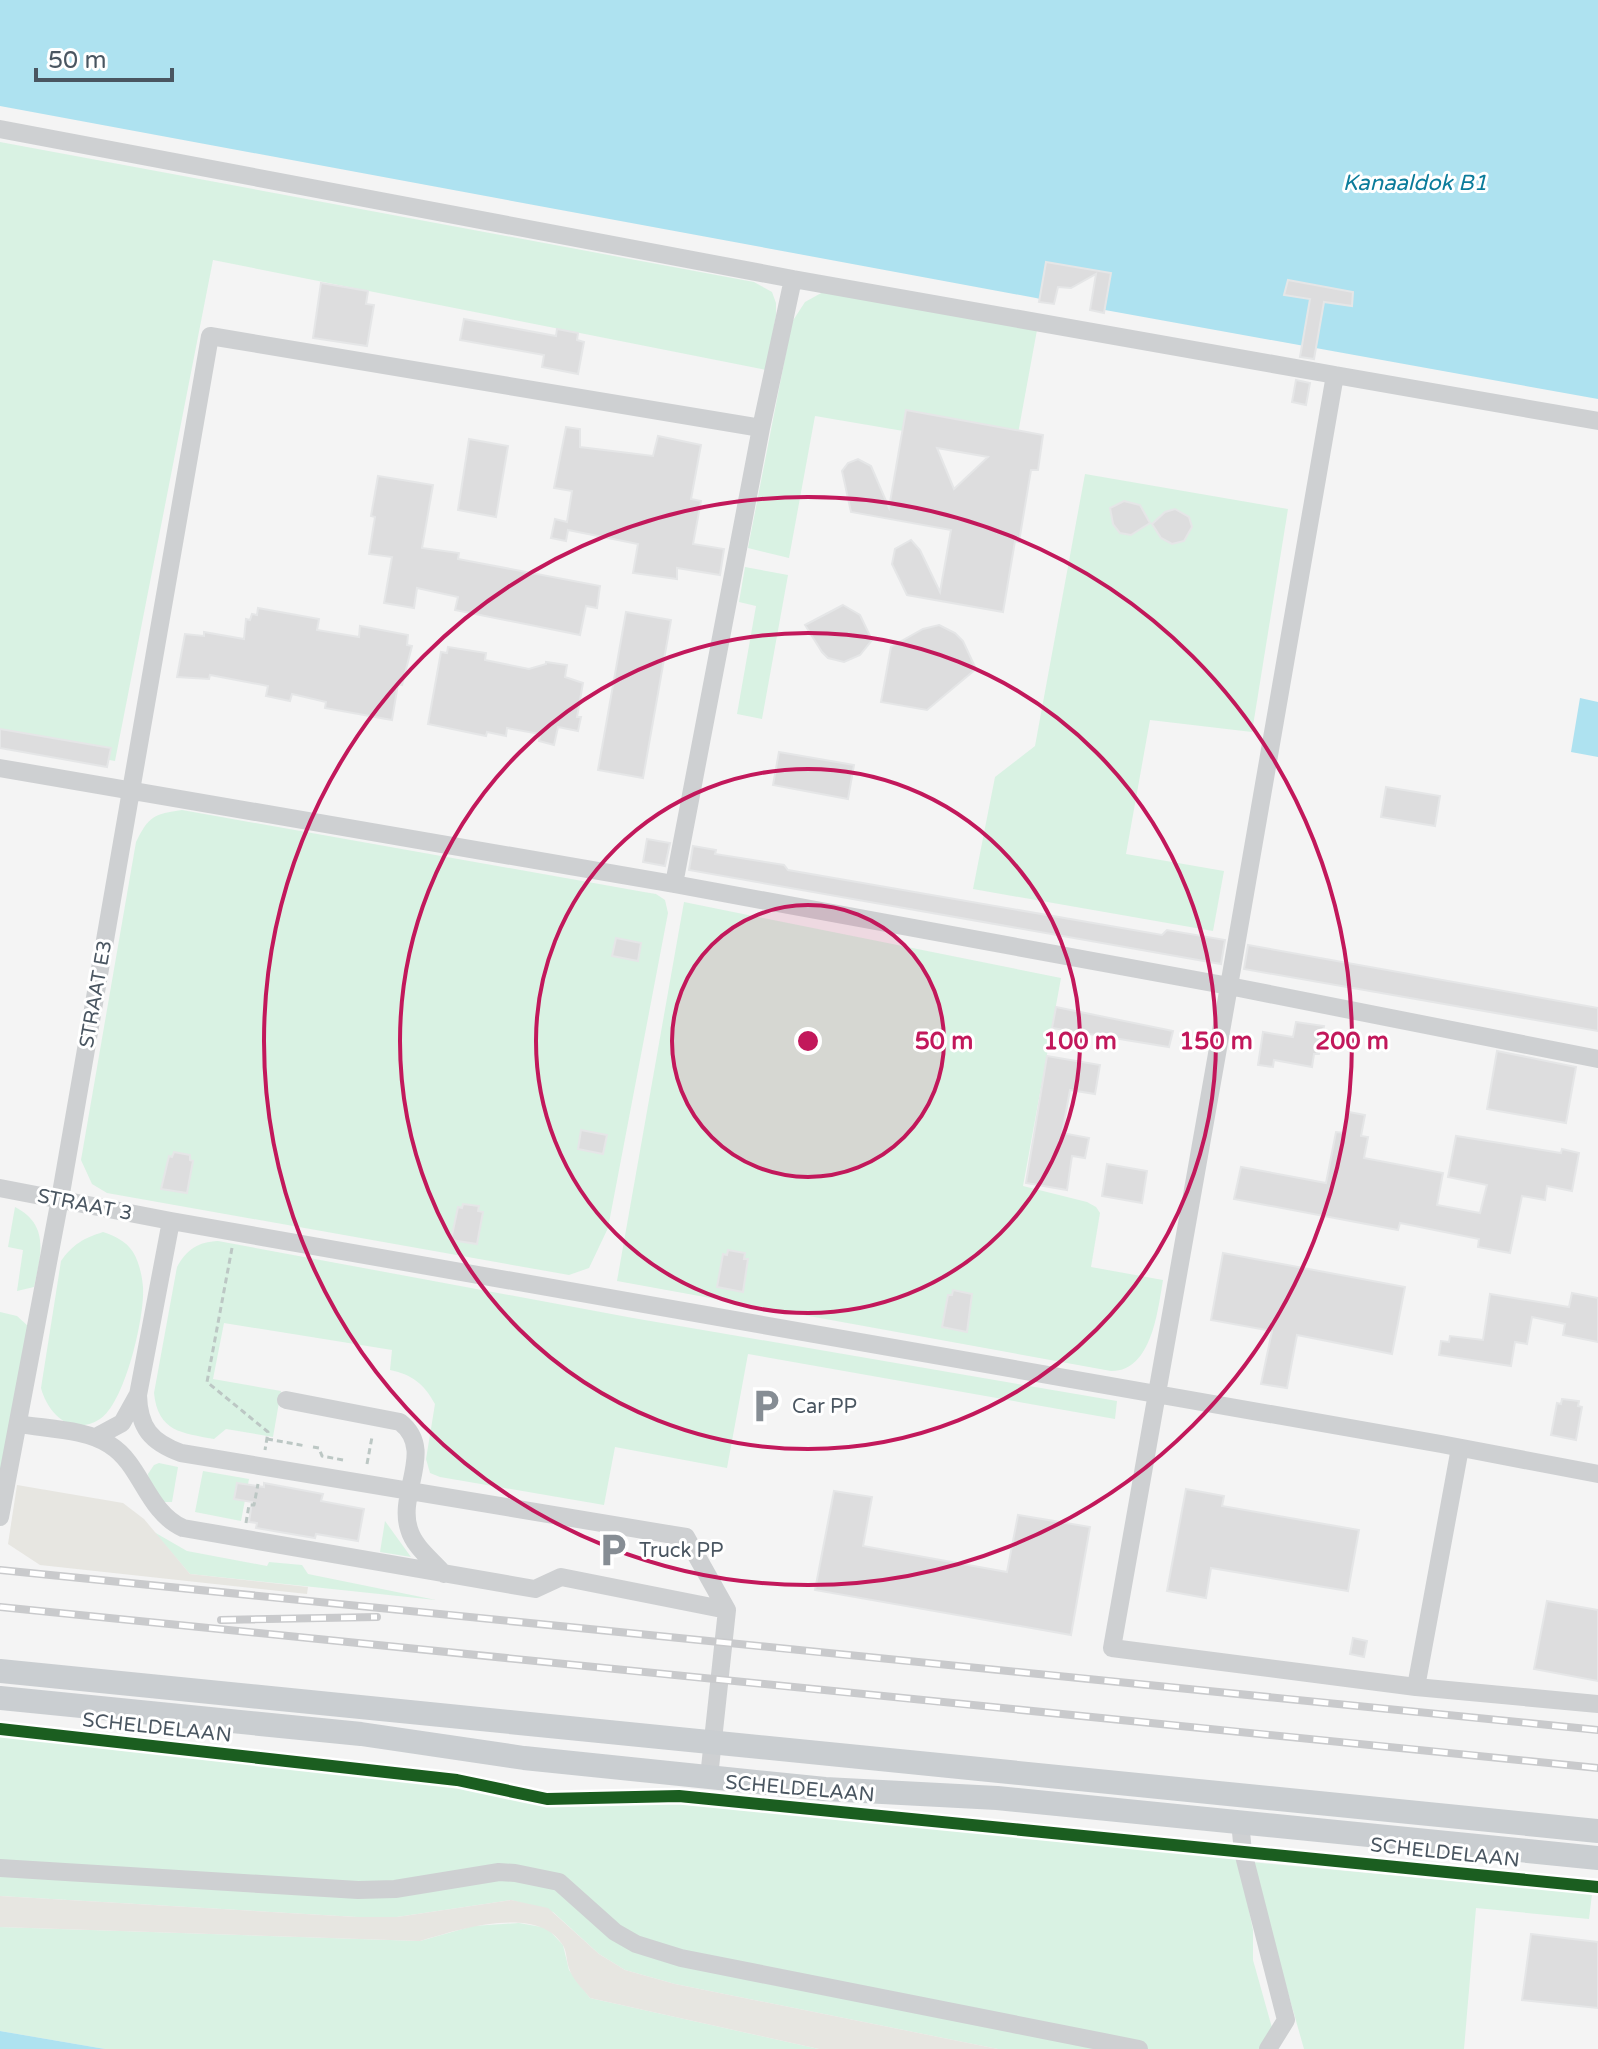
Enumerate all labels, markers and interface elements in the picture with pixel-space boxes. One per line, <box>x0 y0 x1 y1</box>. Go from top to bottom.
scale bar <box>36 32 172 82</box>
text: 50 m <box>48 46 106 75</box>
water label: Kanaaldok B1 <box>1343 170 1487 196</box>
street label: STRAAT E3 <box>75 938 117 1050</box>
centre of rings <box>794 1027 822 1055</box>
text: 50 m <box>915 1027 973 1056</box>
text: 100 m <box>1043 1027 1117 1056</box>
text: 150 m <box>1179 1027 1253 1056</box>
text: 200 m <box>1315 1027 1389 1056</box>
street label: STRAAT 3 <box>35 1184 134 1226</box>
parking icon: Car PP <box>747 1387 785 1425</box>
place label: Car PP <box>792 1395 857 1419</box>
parking icon: Truck PP <box>594 1531 632 1569</box>
place label: Truck PP <box>639 1539 723 1563</box>
street label: SCHELDELAAN <box>81 1708 233 1748</box>
street label: SCHELDELAAN <box>724 1771 876 1807</box>
street label: SCHELDELAAN <box>1369 1833 1521 1873</box>

